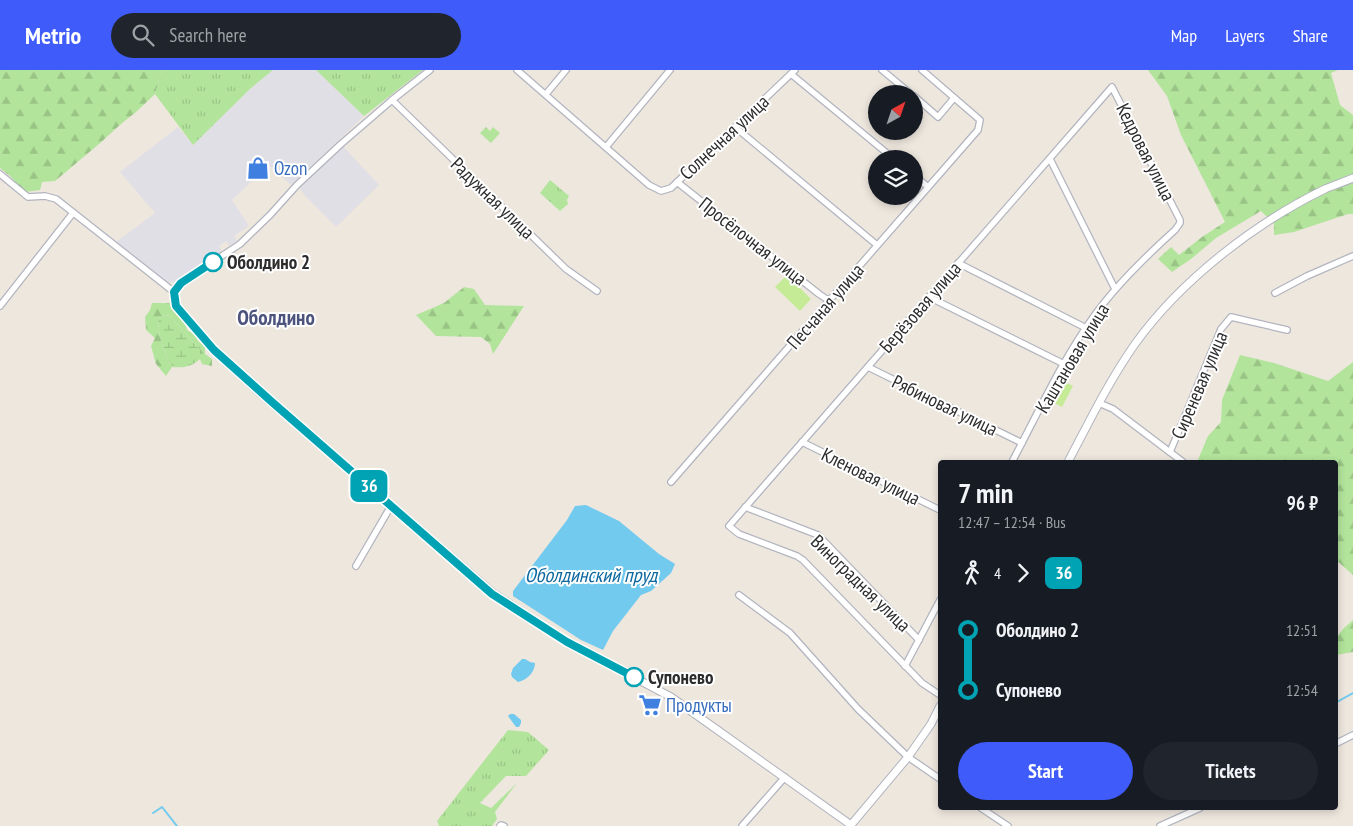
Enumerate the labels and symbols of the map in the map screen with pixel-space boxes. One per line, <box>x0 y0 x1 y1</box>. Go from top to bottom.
north arrow <box>868 85 922 140</box>
street label: Солнечная улица <box>674 89 774 185</box>
street label: Кедровая улица <box>1111 99 1181 205</box>
street label: Радужная улица <box>446 152 540 244</box>
shop icon: Ozon <box>245 155 271 181</box>
place label: Ozon <box>274 156 307 180</box>
street label: Просёлочная улица <box>694 192 812 290</box>
place label: Оболдино 2 <box>227 250 310 274</box>
marker: Оболдино 2 <box>203 252 223 272</box>
street label: Берёзовая улица <box>874 257 966 357</box>
street label: Песчаная улица <box>781 258 869 354</box>
street label: Каштановая улица <box>1030 299 1114 417</box>
district label: Оболдино <box>237 304 315 331</box>
street label: Сиреневая улица <box>1166 327 1232 443</box>
street label: Рябиновая улица <box>888 369 1002 441</box>
street label: Кленовая улица <box>818 442 924 510</box>
line badge: 36 <box>346 470 392 502</box>
street label: Виноградная улица <box>806 529 916 637</box>
water label: Оболдинский пруд <box>525 562 658 588</box>
place label: Супонево <box>648 665 713 689</box>
marker: Супонево <box>624 667 644 687</box>
supermarket icon: Продукты <box>637 692 663 718</box>
place label: Продукты <box>666 693 732 717</box>

